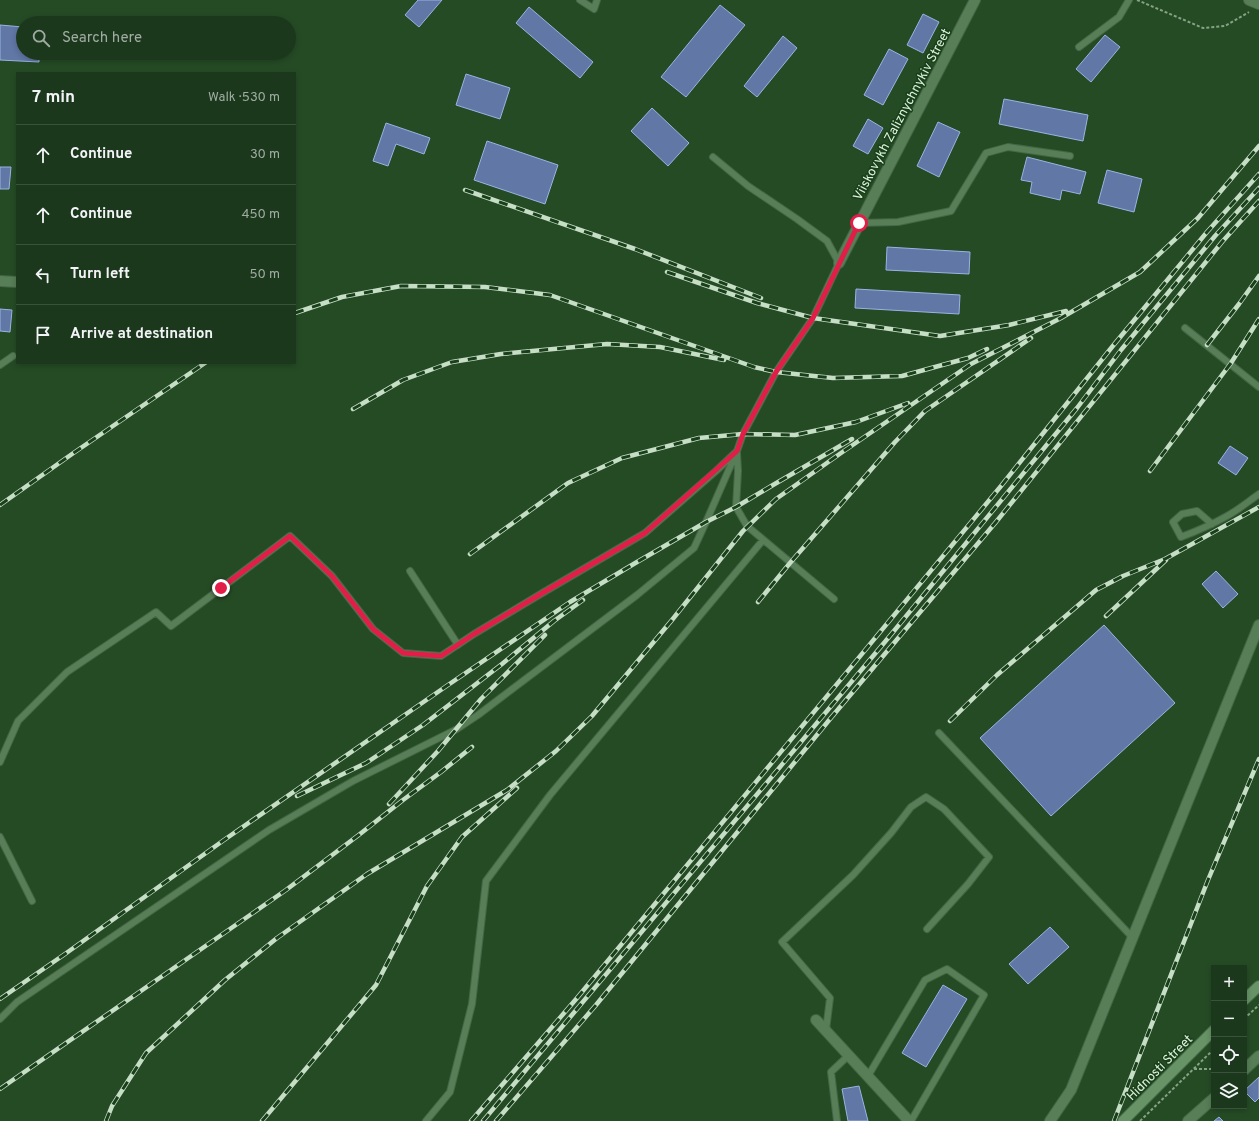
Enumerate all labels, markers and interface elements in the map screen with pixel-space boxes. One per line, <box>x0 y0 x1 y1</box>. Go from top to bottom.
search box <box>16 16 296 60</box>
street label: Viiskovykh Zaliznychnykiv Street <box>850 26 955 204</box>
icon: search <box>30 27 52 49</box>
text: Search here <box>62 29 142 48</box>
text: 7 min <box>32 87 75 109</box>
text: Walk · 530 m <box>208 90 280 106</box>
icon: ahead <box>32 144 54 166</box>
text: Continue <box>70 145 132 164</box>
text: 30 m <box>250 147 280 163</box>
icon: ahead <box>32 204 54 226</box>
text: Continue <box>70 205 132 224</box>
text: 450 m <box>241 207 280 223</box>
route start <box>850 214 868 232</box>
icon: left <box>32 264 54 286</box>
text: Turn left <box>70 265 130 284</box>
text: 50 m <box>250 267 280 283</box>
icon: arrive <box>32 324 54 346</box>
text: Arrive at destination <box>70 325 213 344</box>
route end <box>212 579 230 597</box>
map controls <box>1211 965 1247 1109</box>
button: + <box>1211 965 1247 1001</box>
button: − <box>1211 1001 1247 1037</box>
street label: Hidnosti Street <box>1124 1032 1197 1105</box>
button: locate <box>1211 1037 1247 1073</box>
button: layers <box>1211 1073 1247 1109</box>

